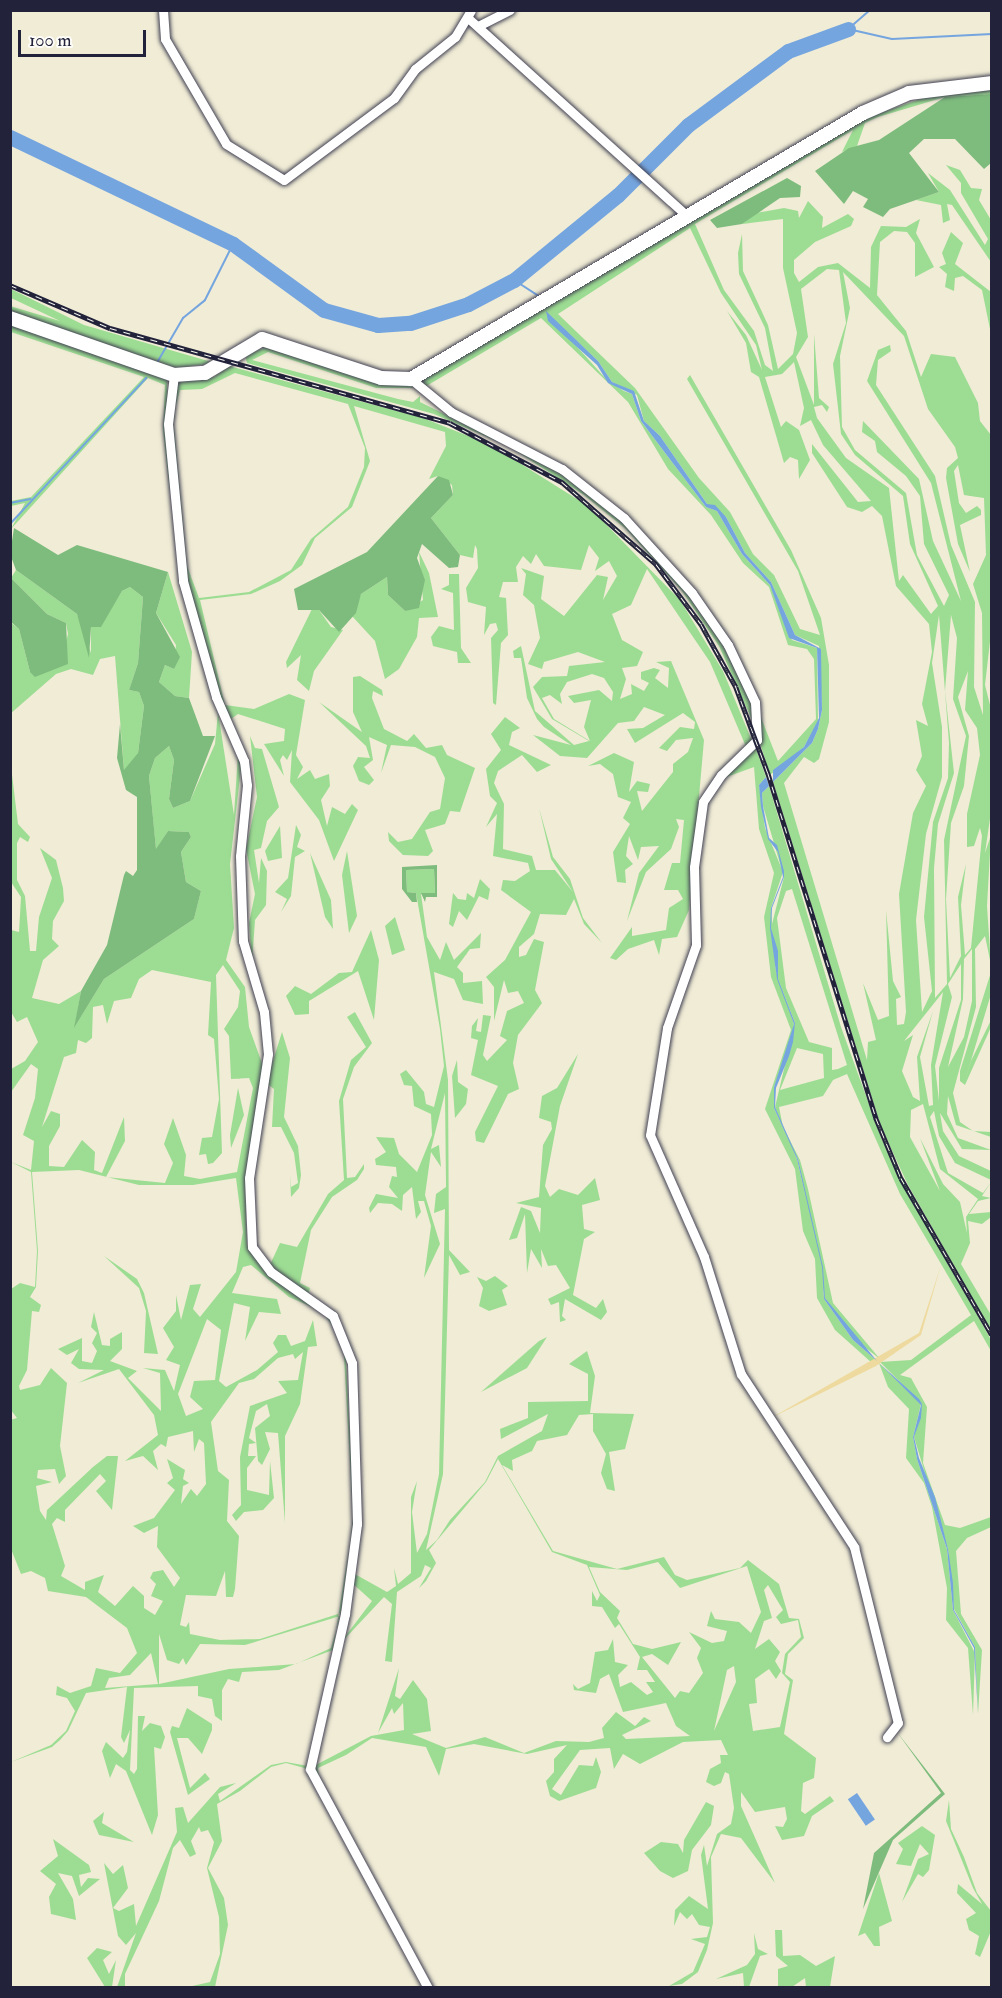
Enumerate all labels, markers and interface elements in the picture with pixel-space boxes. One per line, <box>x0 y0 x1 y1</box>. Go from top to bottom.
scale bar <box>21 18 148 56</box>
text: 100 m <box>29 29 72 52</box>

